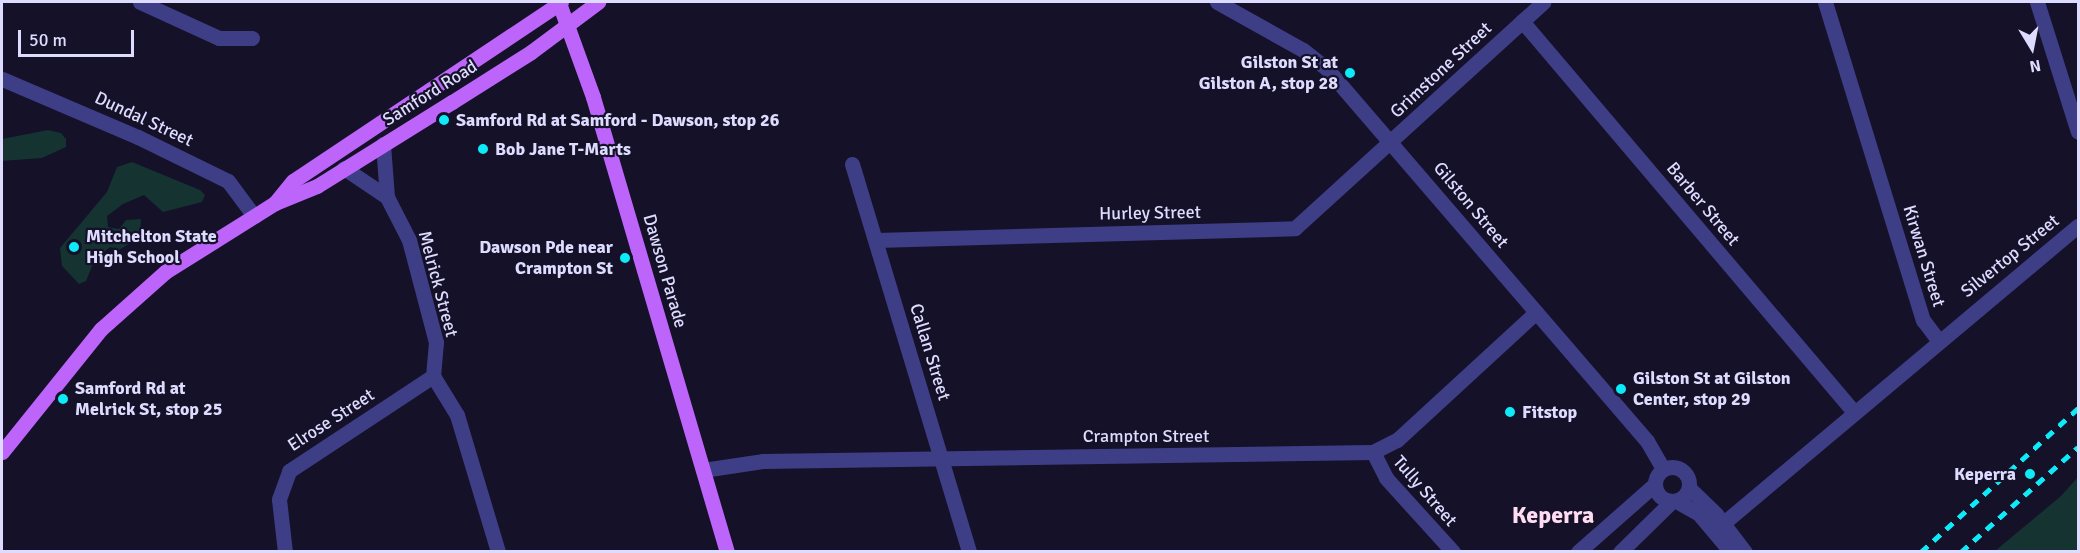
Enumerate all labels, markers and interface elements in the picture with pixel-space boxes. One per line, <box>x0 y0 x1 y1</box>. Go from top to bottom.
scale bar <box>21 18 136 56</box>
street label: Grimstone Street <box>1386 18 1496 122</box>
north arrow <box>2002 18 2062 78</box>
text: 50 m <box>29 29 67 51</box>
place label: Gilston St at Gilston A, stop 28 <box>1199 52 1338 94</box>
street label: Samford Road <box>379 55 481 131</box>
text: N <box>2028 55 2042 77</box>
marker: Gilston St at Gilston A, stop 28 <box>1343 66 1357 80</box>
street label: Dundal Street <box>91 87 197 151</box>
place label: Samford Rd at Samford - Dawson, stop 26 <box>456 109 779 131</box>
marker: Samford Rd at Samford - Dawson, stop 26 <box>437 113 451 127</box>
place label: Bob Jane T-Marts <box>495 138 631 160</box>
marker: Bob Jane T-Marts <box>476 142 490 156</box>
street label: Gilston Street <box>1429 158 1513 252</box>
street label: Barber Street <box>1662 158 1744 250</box>
street label: Hurley Street <box>1099 201 1201 225</box>
street label: Kirwan Street <box>1898 203 1950 309</box>
street label: Silvertop Street <box>1957 210 2063 302</box>
street label: Dawson Parade <box>638 212 692 330</box>
place label: Mitchelton State High School <box>86 226 217 268</box>
street label: Melrick Street <box>413 229 463 339</box>
place label: Dawson Pde near Crampton St <box>479 237 613 280</box>
marker: Mitchelton State High School <box>67 240 81 254</box>
marker: Dawson Pde near Crampton St <box>618 251 632 265</box>
street label: Callan Street <box>905 301 955 403</box>
place label: Gilston St at Gilston Center, stop 29 <box>1633 368 1791 410</box>
place label: Samford Rd at Melrick St, stop 25 <box>75 378 222 420</box>
marker: Gilston St at Gilston Center, stop 29 <box>1614 382 1628 396</box>
street label: Elrose Street <box>284 384 378 456</box>
marker: Samford Rd at Melrick St, stop 25 <box>56 392 70 406</box>
place label: Fitstop <box>1522 401 1577 423</box>
marker: Fitstop <box>1503 405 1517 419</box>
street label: Crampton Street <box>1083 425 1209 447</box>
street label: Tully Street <box>1388 451 1462 531</box>
place label: Keperra <box>1954 463 2016 485</box>
marker: Keperra <box>2021 465 2039 483</box>
district label: Keperra <box>1512 502 1594 530</box>

